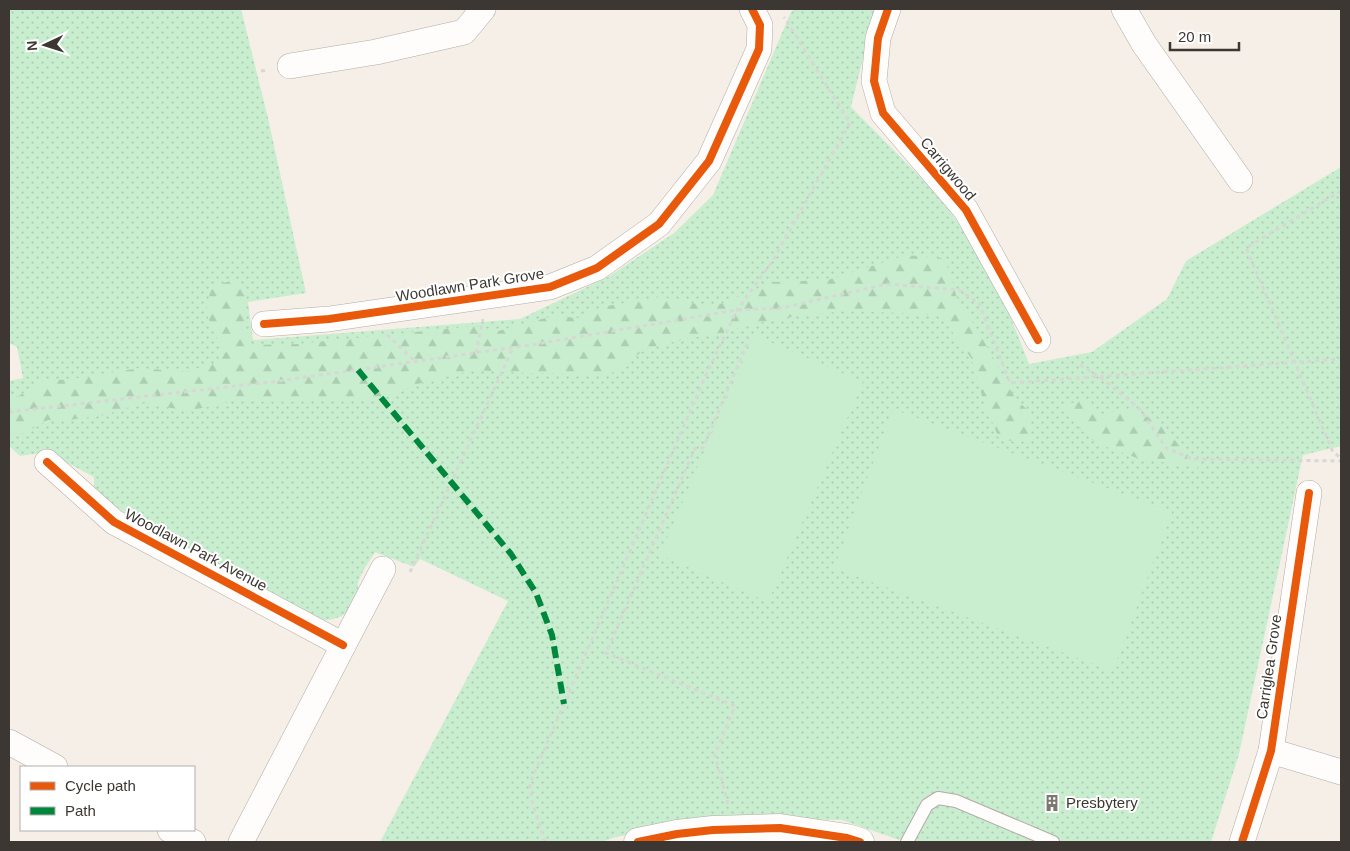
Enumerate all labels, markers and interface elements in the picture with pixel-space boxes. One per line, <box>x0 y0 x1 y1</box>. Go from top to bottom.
north arrow <box>20 20 70 70</box>
scale bar <box>1170 20 1239 52</box>
text: 20 m <box>1178 28 1211 45</box>
text: N <box>24 40 40 52</box>
street label: Carrigwood <box>917 134 980 204</box>
street label: Woodlawn Park Grove <box>395 264 545 305</box>
street label: Woodlawn Park Avenue <box>122 505 270 594</box>
street label: Carriglea Grove <box>1253 613 1284 721</box>
legend <box>20 766 195 831</box>
text: Cycle path <box>65 777 136 794</box>
building icon: Presbytery <box>1042 793 1062 813</box>
place label: Presbytery <box>1066 794 1138 811</box>
text: Path <box>65 802 96 819</box>

